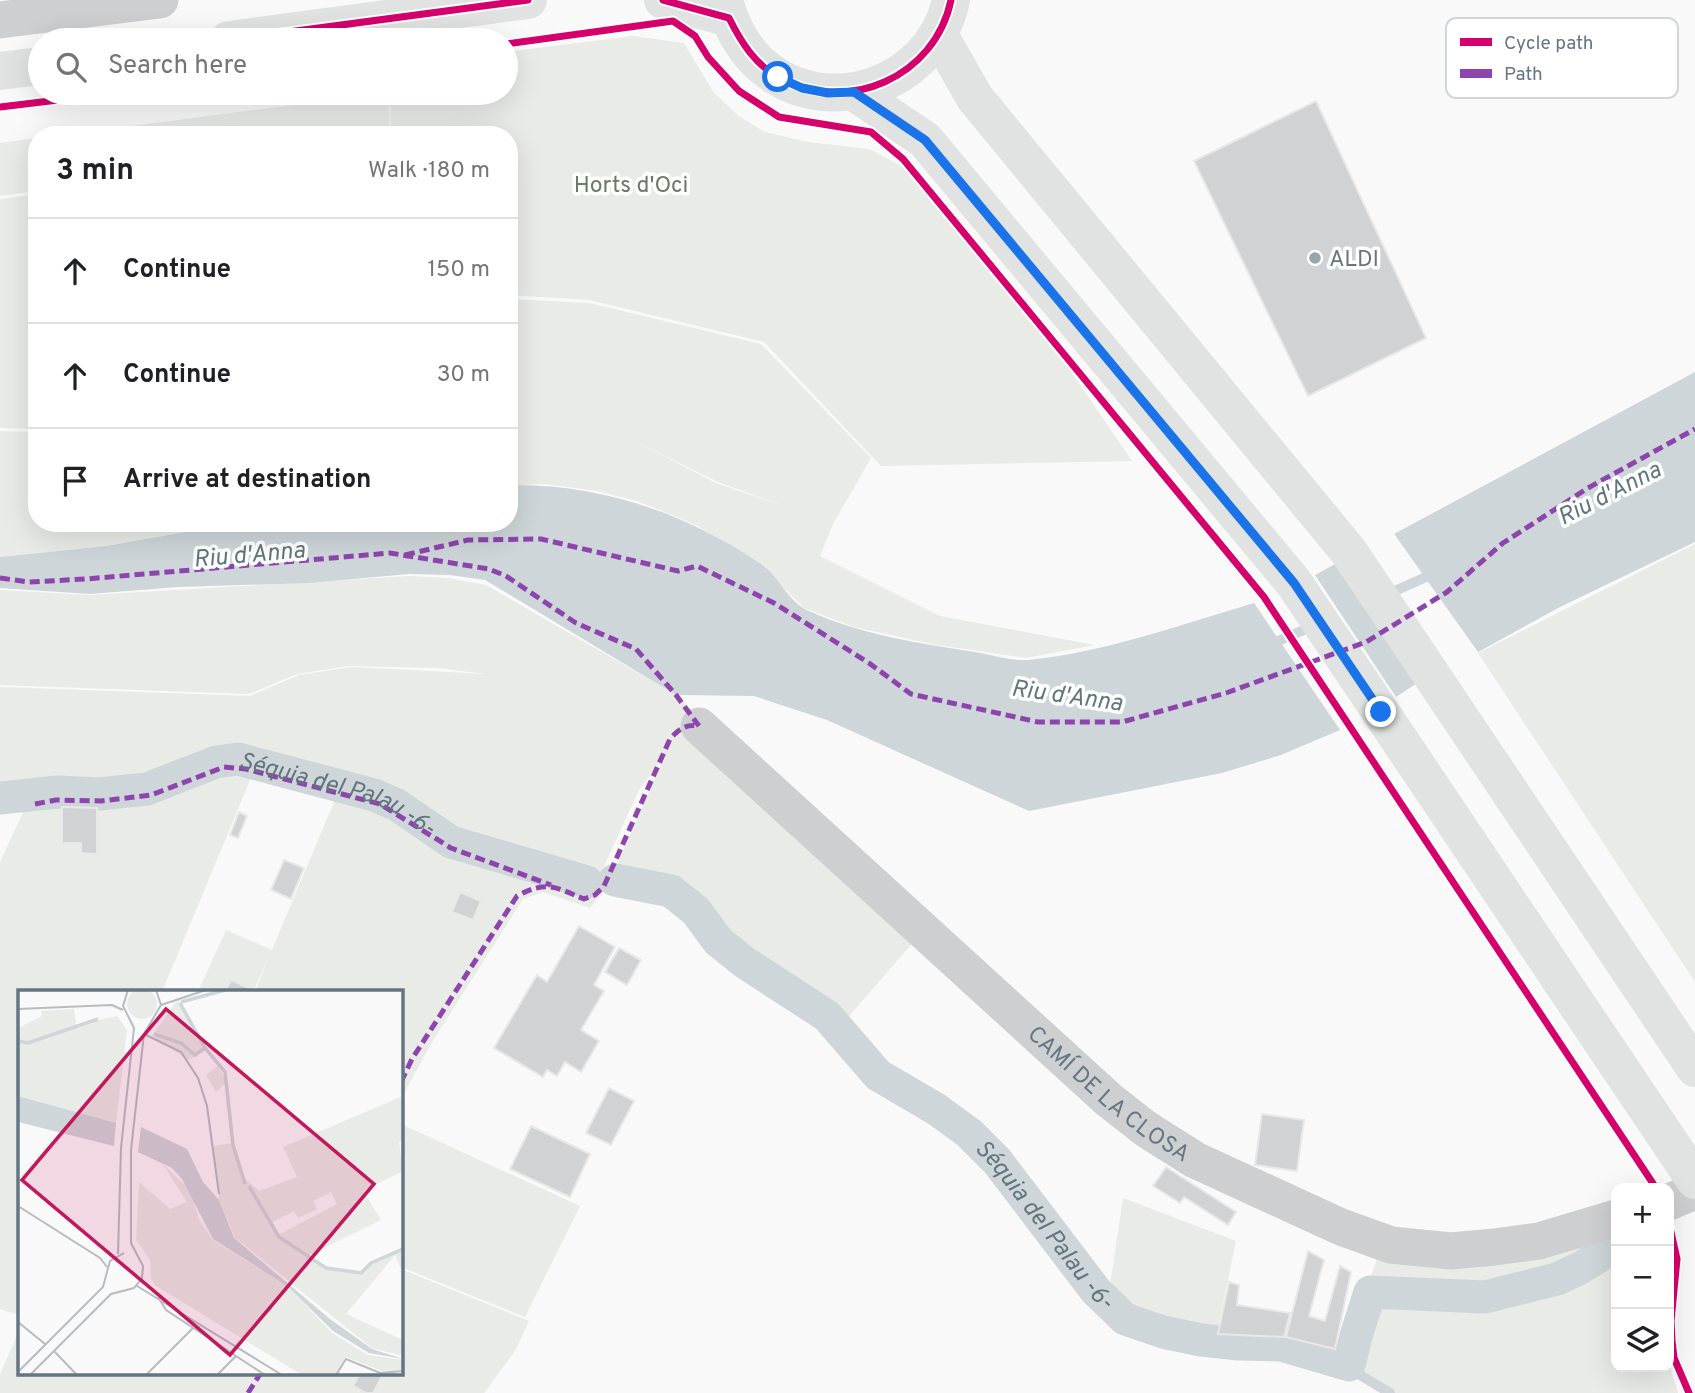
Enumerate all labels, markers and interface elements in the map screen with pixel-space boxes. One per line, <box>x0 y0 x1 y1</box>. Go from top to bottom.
legend <box>1446 18 1678 98</box>
search box <box>28 28 518 105</box>
text: Cycle path <box>1504 32 1593 56</box>
icon: search <box>52 48 90 86</box>
text: Search here <box>108 50 247 83</box>
route start <box>762 61 793 92</box>
text: Path <box>1504 63 1543 87</box>
text: 3 min <box>56 153 134 190</box>
text: Walk · 180 m <box>368 157 490 186</box>
park label: Horts d'Oci <box>574 172 688 201</box>
place label: ALDI <box>1329 246 1379 275</box>
marker: ALDI <box>1307 250 1323 266</box>
icon: ahead <box>56 252 94 290</box>
text: Continue <box>123 254 231 287</box>
text: 150 m <box>428 256 490 285</box>
icon: ahead <box>56 357 94 395</box>
text: Continue <box>123 359 231 392</box>
text: 30 m <box>437 361 490 390</box>
water label: Riu d'Anna <box>1553 456 1667 534</box>
icon: arrive <box>56 462 94 500</box>
text: Arrive at destination <box>123 464 371 497</box>
water label: Riu d'Anna <box>192 536 307 576</box>
water label: Riu d'Anna <box>1009 674 1125 720</box>
route end <box>1365 696 1396 727</box>
water label: Séquia del Palau -6- <box>235 747 441 844</box>
inset map <box>18 990 402 1376</box>
street label: CAMÍ DE LA CLOSA <box>1020 1021 1194 1170</box>
water label: Séquia del Palau -6- <box>968 1134 1120 1317</box>
map controls <box>1611 1183 1674 1372</box>
button: + <box>1611 1183 1674 1246</box>
button: − <box>1611 1246 1674 1309</box>
button: layers <box>1611 1309 1674 1372</box>

